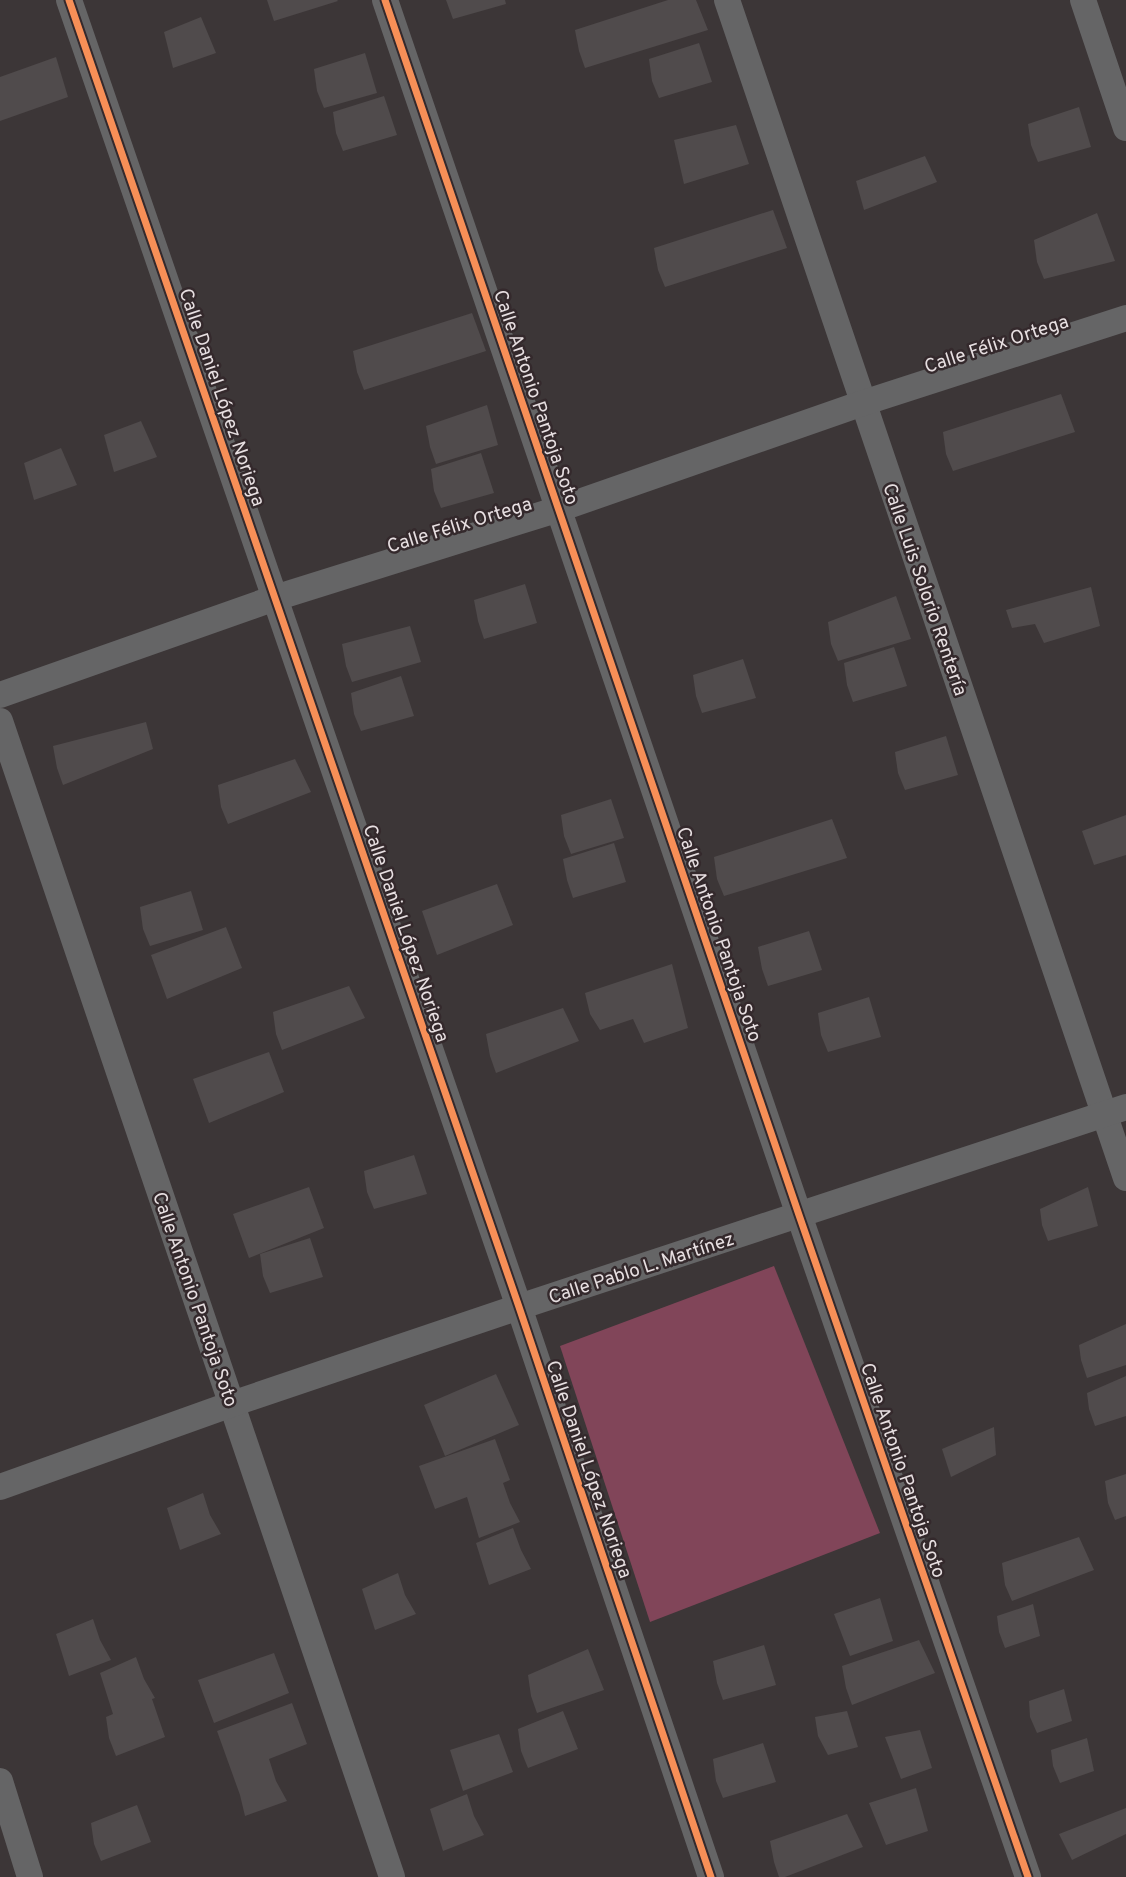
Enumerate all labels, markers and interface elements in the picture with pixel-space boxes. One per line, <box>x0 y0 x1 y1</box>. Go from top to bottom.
street label: Calle Daniel López Noriega <box>173 286 270 510</box>
street label: Calle Antonio Pantoja Soto <box>487 287 583 508</box>
street label: Calle Félix Ortega <box>921 310 1072 380</box>
street label: Calle Luis Solorio Rentería <box>876 480 972 699</box>
street label: Calle Félix Ortega <box>384 492 535 559</box>
street label: Calle Daniel López Noriega <box>357 822 454 1046</box>
street label: Calle Antonio Pantoja Soto <box>670 824 766 1045</box>
street label: Calle Antonio Pantoja Soto <box>146 1189 242 1410</box>
street label: Calle Pablo L. Martínez <box>546 1228 738 1310</box>
street label: Calle Daniel López Noriega <box>540 1358 637 1582</box>
street label: Calle Antonio Pantoja Soto <box>854 1360 950 1581</box>

